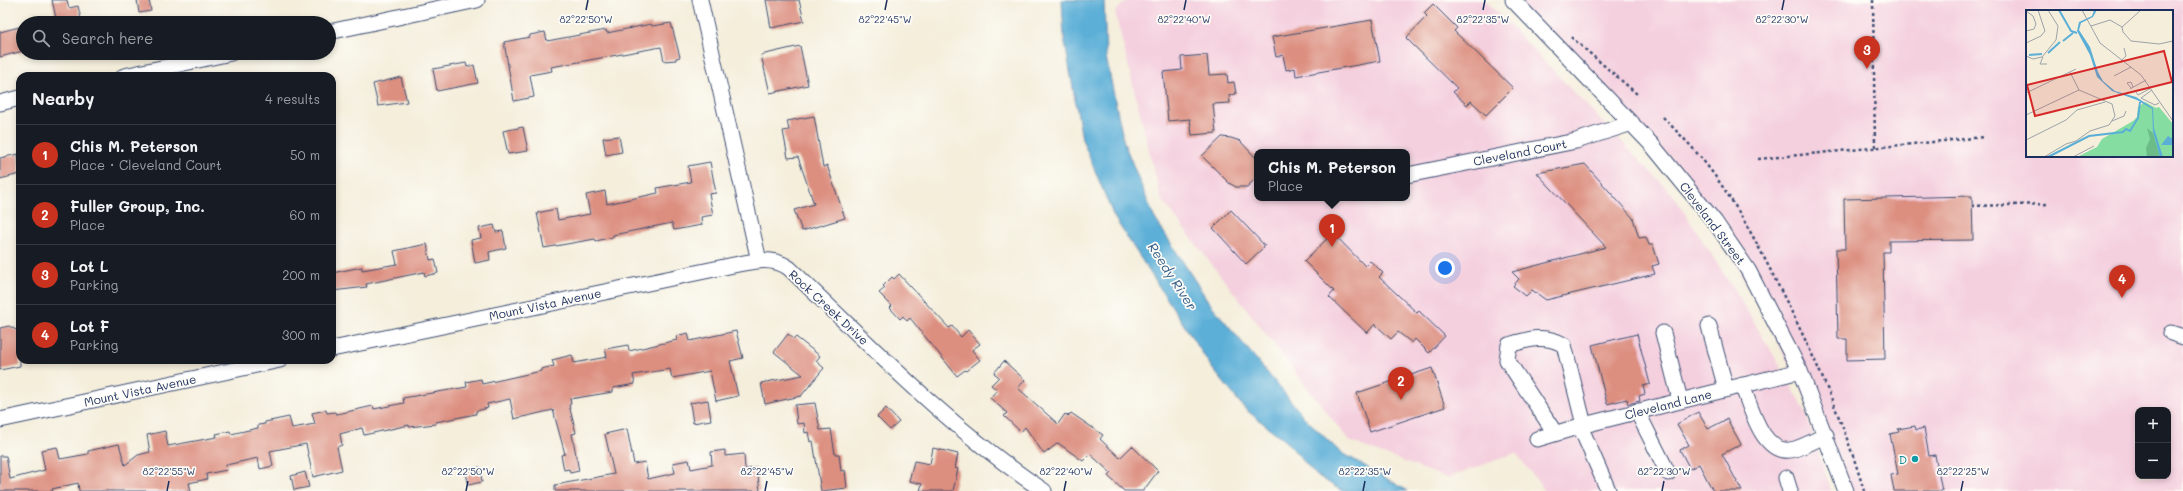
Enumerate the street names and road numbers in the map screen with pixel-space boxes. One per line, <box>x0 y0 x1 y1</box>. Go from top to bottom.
street label: Cleveland Court <box>1472 135 1568 169</box>
street label: Cleveland Street <box>1677 178 1749 268</box>
street label: Rock Creek Drive <box>786 266 872 348</box>
street label: Mount Vista Avenue <box>487 284 603 324</box>
street label: Mount Vista Avenue <box>82 370 198 410</box>
street label: Cleveland Lane <box>1623 385 1713 423</box>

